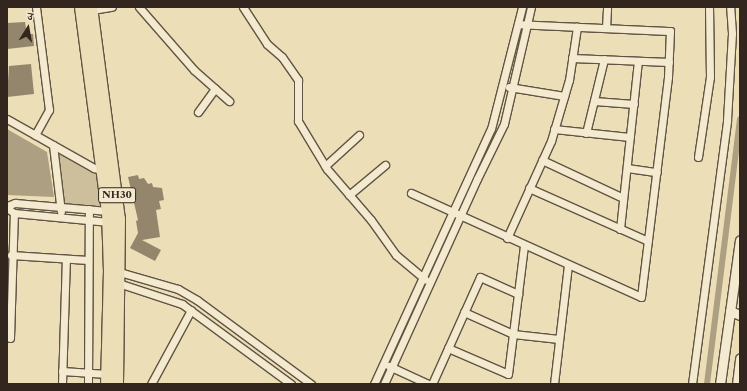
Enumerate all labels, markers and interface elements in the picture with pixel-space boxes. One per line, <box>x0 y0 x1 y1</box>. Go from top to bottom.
north arrow <box>8 8 48 48</box>
text: उ <box>26 9 34 24</box>
road number: NH30 <box>98 187 136 203</box>

